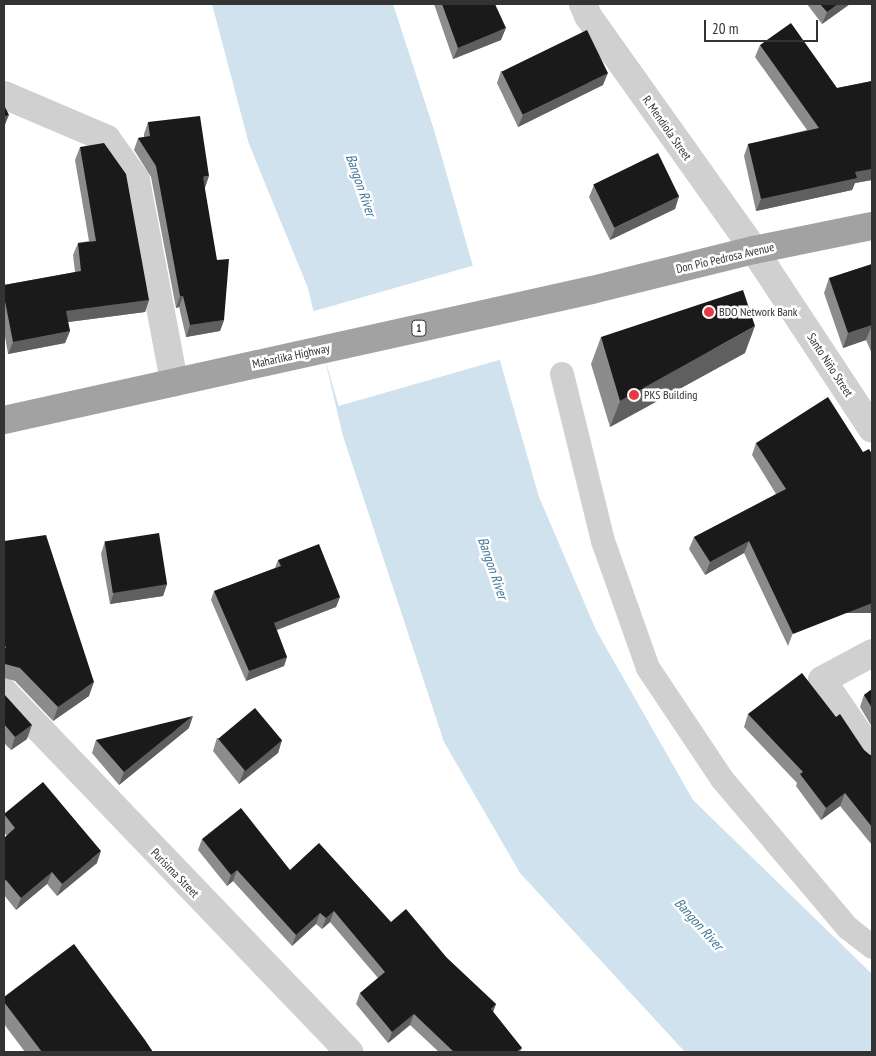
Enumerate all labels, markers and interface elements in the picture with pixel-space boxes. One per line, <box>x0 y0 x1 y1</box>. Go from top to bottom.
scale bar <box>706 10 820 42</box>
text: 20 m <box>712 19 738 38</box>
street label: R. Mendiola Street <box>639 93 695 163</box>
water label: Bangon River <box>343 152 379 218</box>
street label: Don Pio Pedrosa Avenue <box>674 240 776 276</box>
place label: BDO Network Bank <box>719 305 798 319</box>
marker: BDO Network Bank <box>703 306 715 318</box>
road number: 1 <box>410 319 428 336</box>
street label: Santo Niño Street <box>804 330 856 400</box>
street label: Maharlika Highway <box>251 341 331 371</box>
place label: PKS Building <box>644 388 698 402</box>
marker: PKS Building <box>628 389 640 401</box>
water label: Bangon River <box>475 535 511 601</box>
street label: Purisima Street <box>148 845 202 901</box>
water label: Bangon River <box>671 894 727 954</box>

